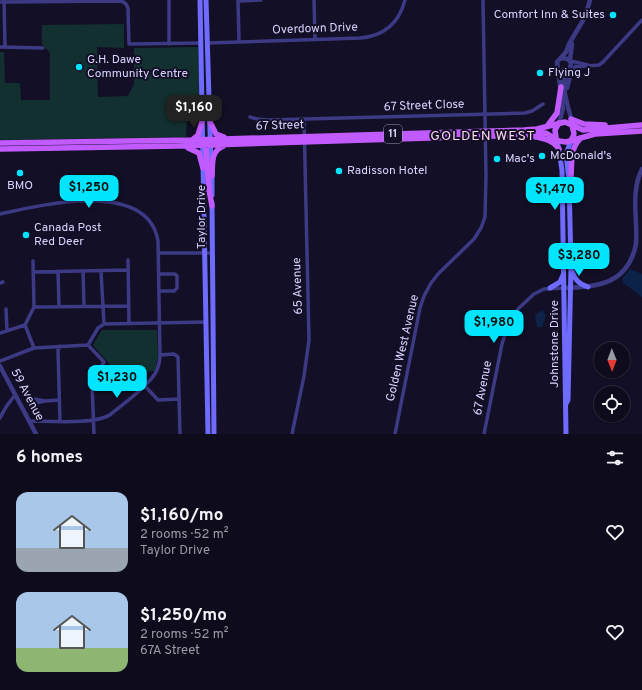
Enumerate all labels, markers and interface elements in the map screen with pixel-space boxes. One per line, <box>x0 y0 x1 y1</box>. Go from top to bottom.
place label: Comfort Inn & Suites <box>494 7 605 23</box>
marker: Comfort Inn & Suites <box>608 10 618 20</box>
street label: Overdown Drive <box>272 20 358 38</box>
place label: G.H. Dawe Community Centre <box>87 52 188 82</box>
marker: G.H. Dawe Community Centre <box>74 62 84 72</box>
place label: Flying J <box>548 65 590 81</box>
marker: Flying J <box>535 68 545 78</box>
pin: $1,160 <box>161 95 227 129</box>
street label: 67 Street Close <box>383 97 465 115</box>
text: $1,160 <box>175 100 213 116</box>
street label: 67 Street <box>255 117 305 135</box>
road number: 11 <box>384 125 402 143</box>
district label: GOLDEN WEST <box>430 128 536 145</box>
place label: McDonald's <box>550 148 612 164</box>
place label: Mac's <box>505 151 535 167</box>
marker: McDonald's <box>537 151 547 161</box>
marker: Mac's <box>492 154 502 164</box>
place label: Radisson Hotel <box>347 163 428 179</box>
marker: Radisson Hotel <box>334 166 344 176</box>
marker: BMO <box>15 168 25 178</box>
pin: $1,250 <box>56 175 122 209</box>
pin: $1,470 <box>522 177 588 211</box>
place label: BMO <box>7 178 33 194</box>
text: $1,250 <box>69 180 109 196</box>
text: $1,470 <box>535 182 575 198</box>
street label: Taylor Drive <box>194 185 210 249</box>
place label: Canada Post Red Deer <box>34 220 102 250</box>
marker: Canada Post Red Deer <box>21 230 31 240</box>
pin: $3,280 <box>546 243 612 277</box>
text: $3,280 <box>557 248 601 264</box>
street label: 65 Avenue <box>289 257 307 315</box>
street label: Golden West Avenue <box>383 293 423 403</box>
street label: Johnstone Drive <box>547 300 563 388</box>
pin: $1,980 <box>461 310 527 344</box>
text: $1,980 <box>474 315 514 331</box>
north arrow <box>594 342 630 378</box>
map controls <box>594 342 630 422</box>
street label: 67 Avenue <box>470 359 496 417</box>
pin: $1,230 <box>84 365 150 399</box>
street label: 59 Avenue <box>7 366 47 424</box>
text: $1,230 <box>97 370 137 386</box>
button: locate <box>594 386 630 422</box>
text: 6 homes <box>16 447 83 469</box>
icon: filters <box>604 447 626 469</box>
text: $1,160/mo <box>140 505 223 527</box>
icon: home <box>48 508 96 556</box>
icon: heart <box>604 521 626 543</box>
text: 2 rooms · 52 m² <box>140 527 228 543</box>
text: Taylor Drive <box>140 543 210 559</box>
text: $1,250/mo <box>140 605 227 627</box>
icon: home <box>48 608 96 656</box>
icon: heart <box>604 621 626 643</box>
text: 2 rooms · 52 m² <box>140 627 228 643</box>
text: 67A Street <box>140 643 200 659</box>

